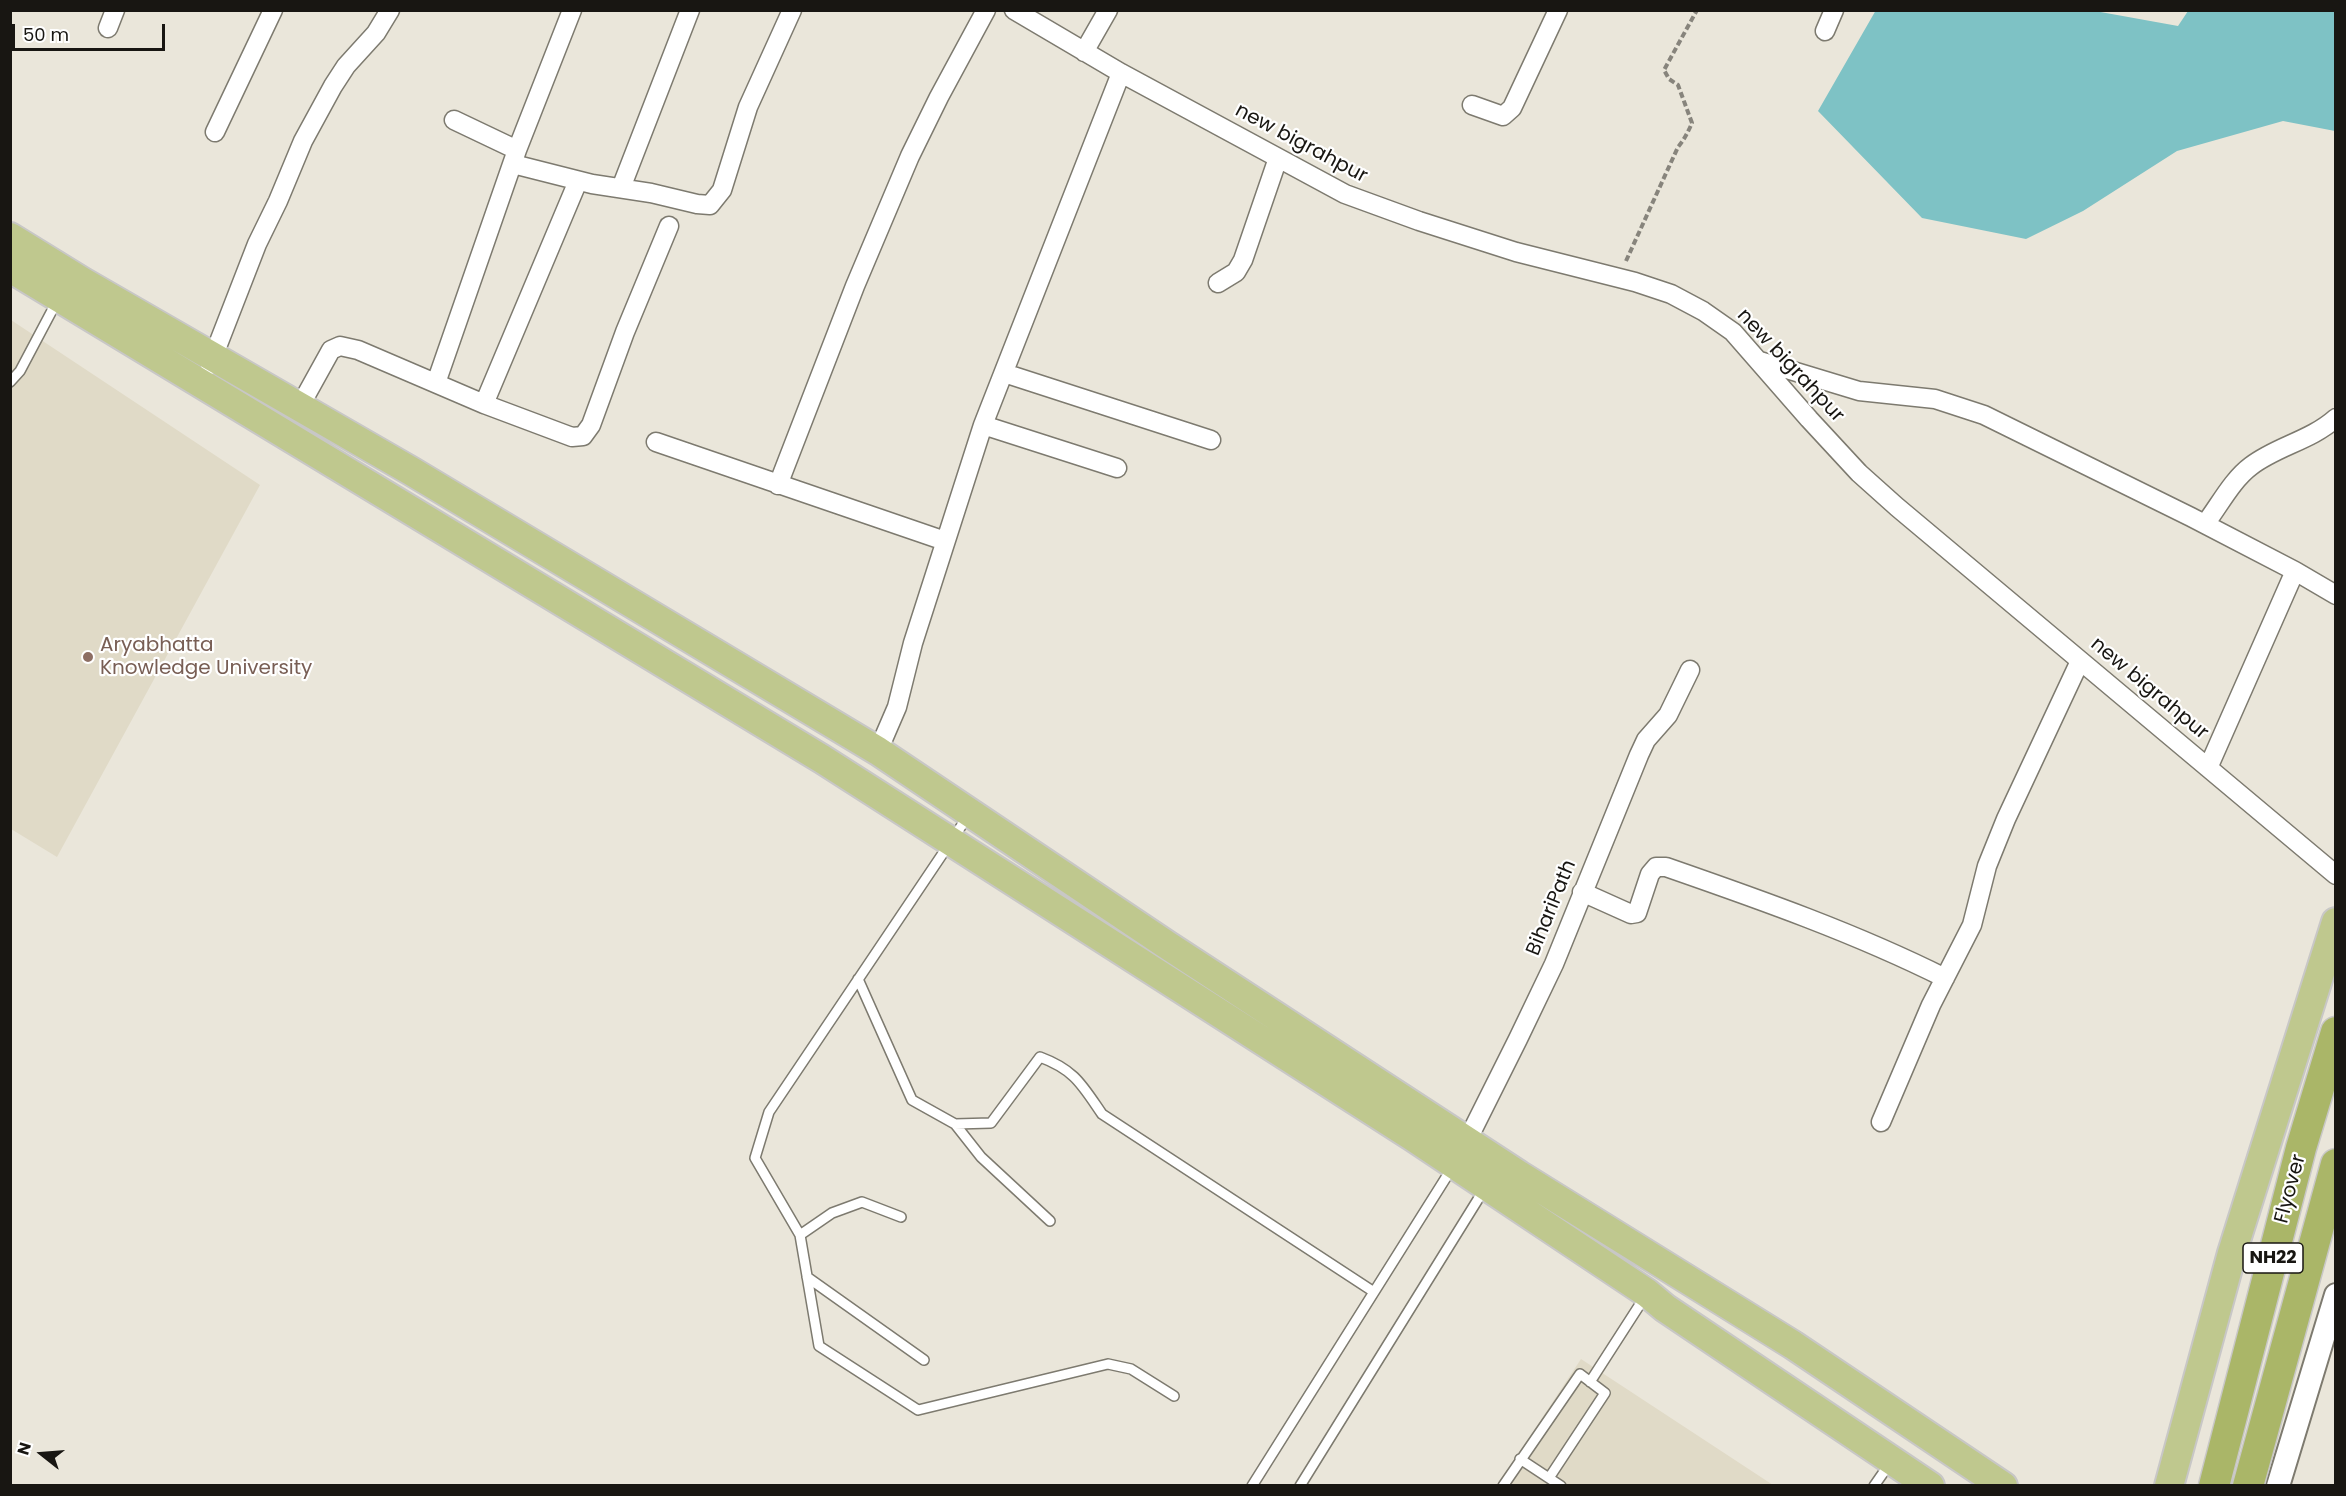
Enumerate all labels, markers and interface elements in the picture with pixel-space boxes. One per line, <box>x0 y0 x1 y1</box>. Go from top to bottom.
scale bar <box>15 12 168 50</box>
text: 50 m <box>23 22 69 47</box>
street label: new bigrahpur <box>1231 99 1371 189</box>
street label: new bigrahpur <box>1731 304 1849 428</box>
street label: new bigrahpur <box>2085 633 2213 745</box>
place label: Aryabhatta Knowledge University <box>100 634 312 681</box>
marker: Aryabhatta Knowledge University <box>81 650 95 664</box>
street label: BihariPath <box>1522 857 1582 959</box>
street label: Flyover <box>2270 1152 2312 1226</box>
road number: NH22 <box>2243 1243 2303 1273</box>
north arrow <box>12 1424 72 1484</box>
text: N <box>12 1439 37 1458</box>

